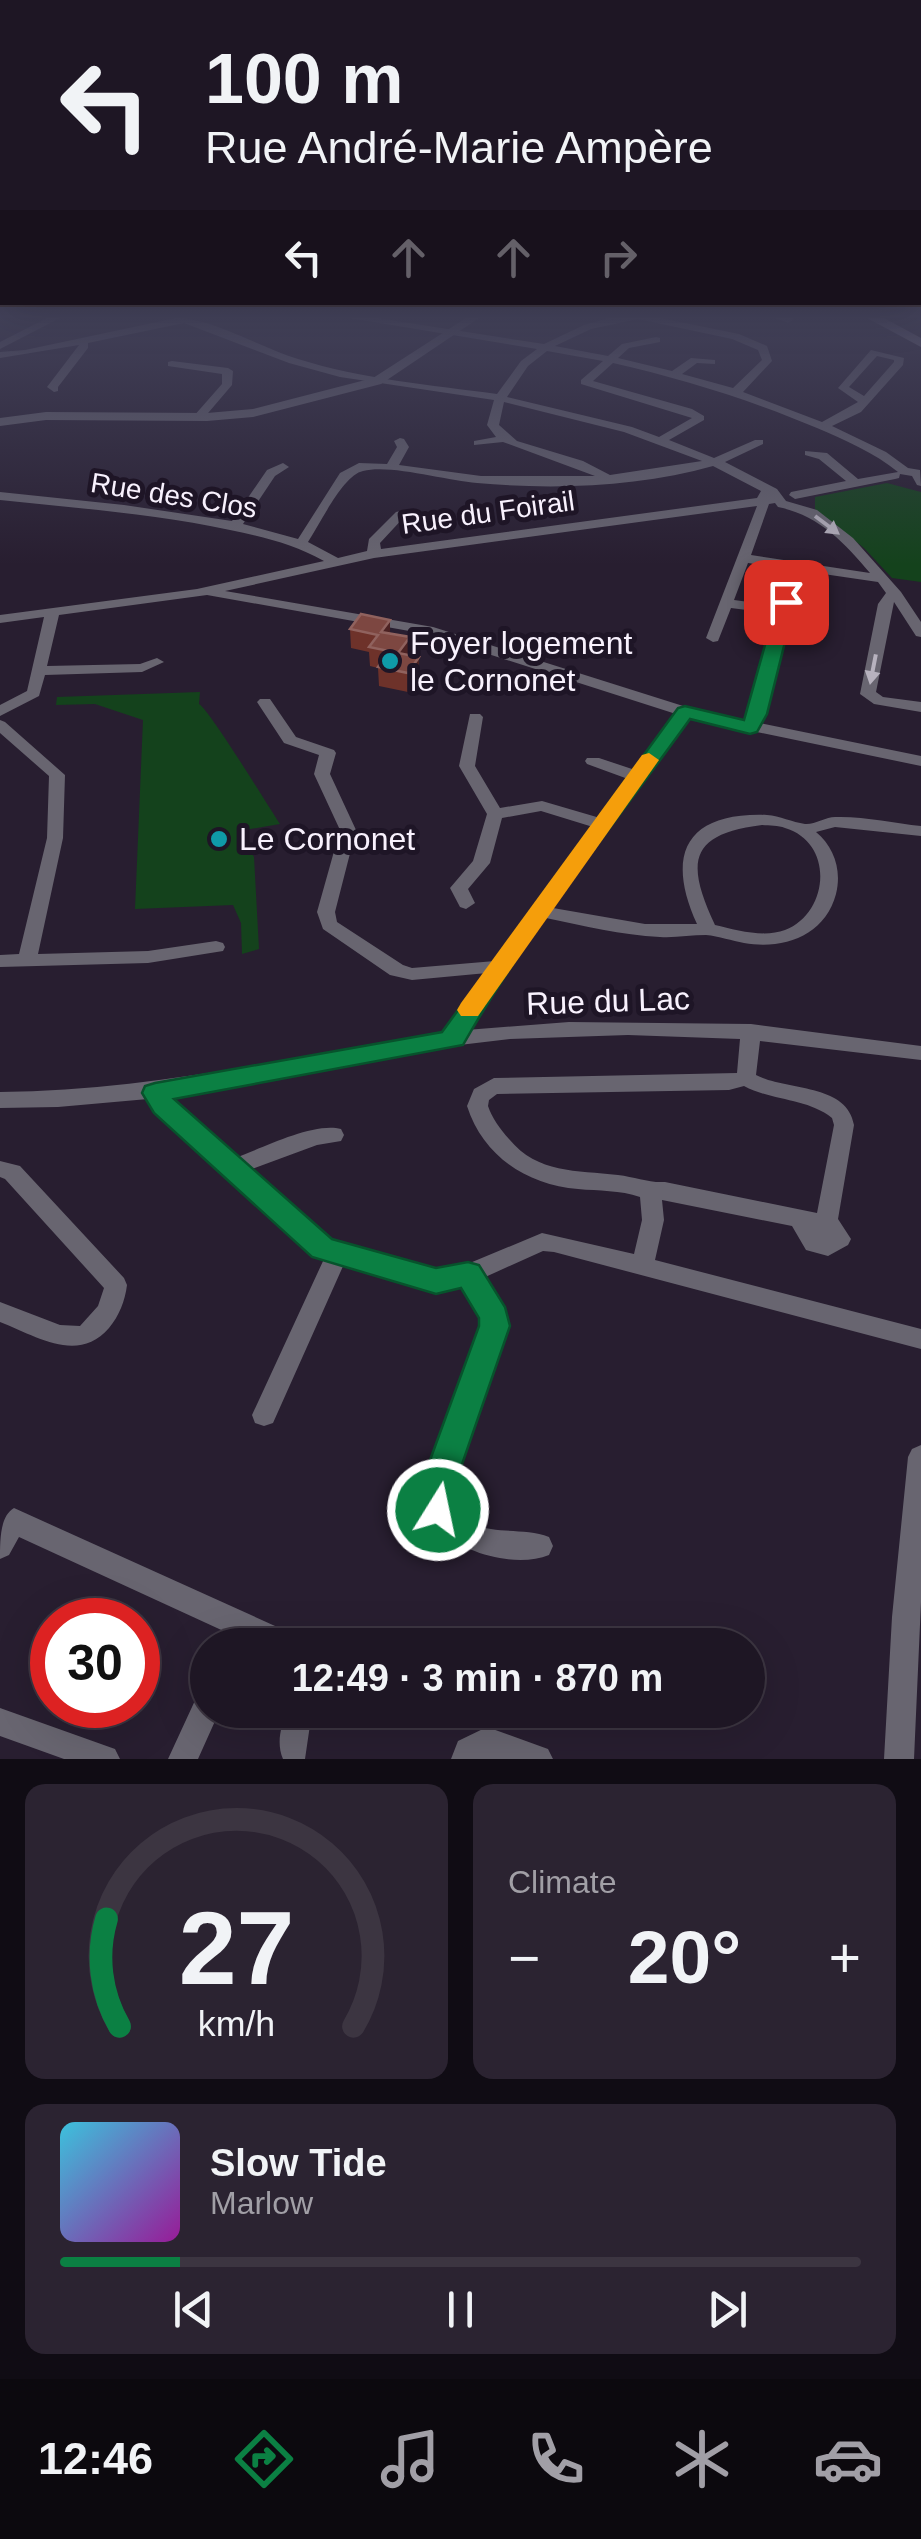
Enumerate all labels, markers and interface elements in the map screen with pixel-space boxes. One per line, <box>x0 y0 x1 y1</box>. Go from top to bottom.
icon: left <box>40 40 170 170</box>
text: 100 m <box>205 40 403 118</box>
text: Rue André-Marie Ampère <box>205 122 713 173</box>
icon: left <box>276 230 331 285</box>
icon: ahead <box>381 230 436 285</box>
icon: ahead <box>486 230 541 285</box>
icon: right <box>591 230 646 285</box>
street label: Rue des Clos <box>88 467 259 524</box>
street label: Rue du Foirail <box>400 485 577 540</box>
one-way arrow <box>814 515 840 535</box>
pin <box>744 560 829 645</box>
icon: arrive <box>759 575 814 630</box>
place label: Foyer logement le Cornonet <box>410 625 632 698</box>
marker: Foyer logement le Cornonet <box>379 650 401 672</box>
one-way arrow <box>865 653 880 685</box>
place label: Le Cornonet <box>239 821 415 857</box>
marker: Le Cornonet <box>208 828 230 850</box>
street label: Rue du Lac <box>526 980 690 1022</box>
position arrow <box>386 1458 490 1562</box>
speed limit sign: 30 <box>30 1598 160 1728</box>
text: 12:49 · 3 min · 870 m <box>292 1657 663 1699</box>
text: Climate <box>508 1864 616 1900</box>
text: 27 <box>179 1890 294 2006</box>
text: 20° <box>628 1915 741 1999</box>
text: − <box>508 1927 540 1989</box>
text: + <box>829 1927 861 1989</box>
text: km/h <box>198 2004 275 2044</box>
text: Slow Tide <box>210 2142 387 2184</box>
text: Marlow <box>210 2185 313 2221</box>
icon: previous <box>166 2282 221 2337</box>
icon: pause <box>433 2282 488 2337</box>
icon: next <box>700 2282 755 2337</box>
icon: directions <box>229 2424 299 2494</box>
icon: music <box>375 2424 445 2494</box>
icon: phone <box>521 2424 591 2494</box>
icon: climate <box>667 2424 737 2494</box>
icon: car <box>813 2424 883 2494</box>
text: 12:46 <box>38 2433 153 2484</box>

